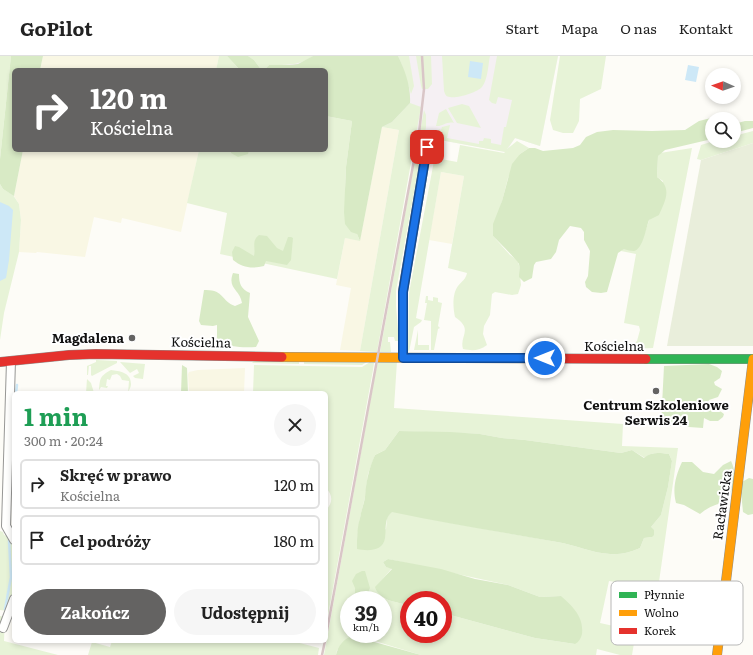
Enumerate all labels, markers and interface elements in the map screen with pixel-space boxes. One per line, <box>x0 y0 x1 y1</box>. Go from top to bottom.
text: GoPilot <box>20 14 93 42</box>
text: Start <box>505 18 539 38</box>
text: Mapa <box>561 18 598 38</box>
text: O nas <box>620 18 657 38</box>
text: Kontakt <box>679 18 733 38</box>
north arrow <box>705 68 741 104</box>
map controls <box>705 68 741 148</box>
text: 120 m <box>90 76 167 118</box>
icon: right <box>24 84 76 136</box>
button: search <box>705 112 741 148</box>
text: Kościelna <box>90 114 173 141</box>
pin <box>410 130 444 164</box>
icon: arrive <box>416 136 438 158</box>
place label: Magdalena <box>52 328 124 347</box>
street label: Kościelna <box>171 331 231 352</box>
marker: Magdalena <box>127 333 137 343</box>
street label: Kościelna <box>584 336 644 355</box>
position arrow <box>524 337 566 379</box>
marker: Centrum Szkoleniowe Serwis 24 <box>651 386 661 396</box>
place label: Centrum Szkoleniowe Serwis 24 <box>583 395 729 429</box>
text: 1 min <box>24 398 88 433</box>
button: close <box>274 404 316 446</box>
text: 300 m · 20:24 <box>24 431 103 450</box>
text: Skręć w prawo <box>60 463 172 486</box>
street label: Racławicka <box>707 469 736 541</box>
icon: right <box>26 473 48 495</box>
text: 120 m <box>274 473 314 496</box>
text: Kościelna <box>60 486 120 505</box>
icon: arrive <box>26 529 48 551</box>
text: Cel podróży <box>60 529 151 552</box>
text: 180 m <box>273 529 314 552</box>
legend <box>611 581 743 645</box>
text: Płynnie <box>644 586 685 602</box>
button: Zakończ <box>24 589 166 635</box>
button: Udostępnij <box>174 589 316 635</box>
speed limit sign: 40 <box>400 591 452 643</box>
text: 39 <box>355 597 377 627</box>
text: Wolno <box>644 604 679 620</box>
text: km/h <box>353 619 379 634</box>
text: Korek <box>644 622 676 638</box>

